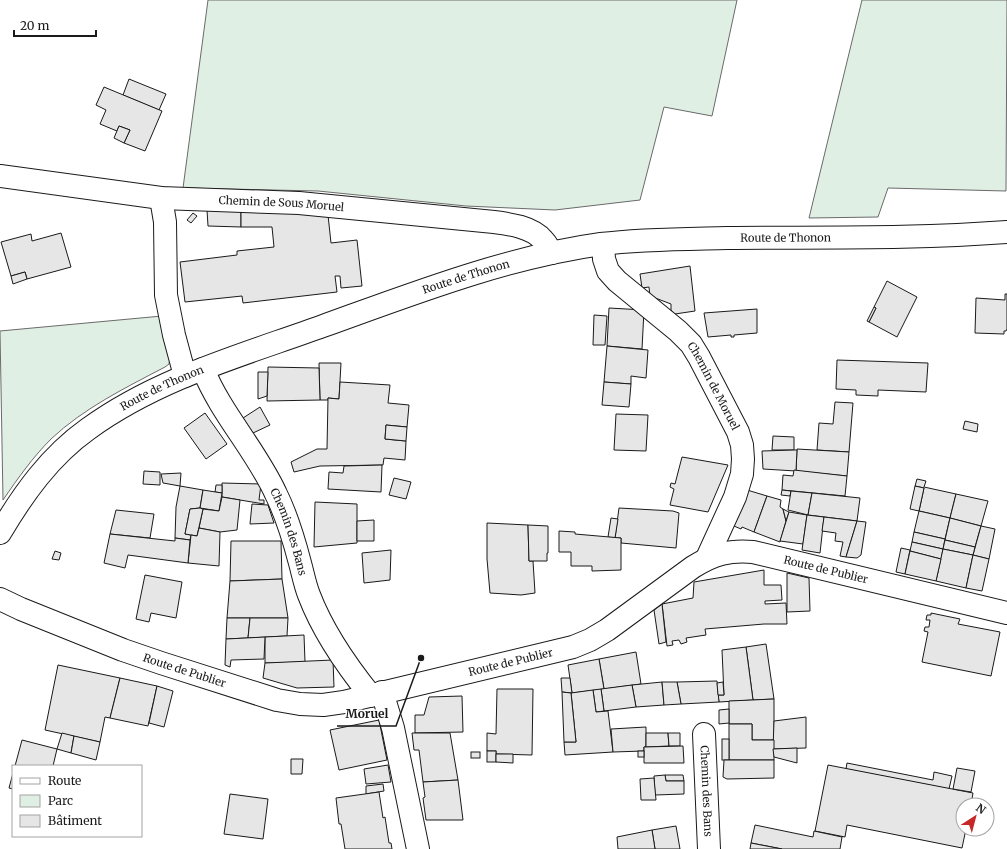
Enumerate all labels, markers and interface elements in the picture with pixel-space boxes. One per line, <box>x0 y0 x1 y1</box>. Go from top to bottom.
scale bar <box>14 12 96 38</box>
text: 20 m <box>20 18 49 33</box>
street label: Chemin de Sous Moruel <box>218 193 345 214</box>
street label: Route de Thonon <box>740 231 832 245</box>
street label: Route de Thonon <box>420 256 512 297</box>
street label: Chemin de Moruel <box>684 339 743 433</box>
street label: Route de Thonon <box>118 362 206 414</box>
street label: Chemin des Bans <box>267 486 310 577</box>
street label: Route de Publier <box>782 553 870 586</box>
street label: Route de Publier <box>467 645 554 679</box>
street label: Route de Publier <box>141 650 228 690</box>
callout: Moruel <box>337 702 396 726</box>
text: Moruel <box>346 706 389 721</box>
street label: Chemin des Bans <box>697 745 715 837</box>
legend <box>12 765 142 837</box>
text: Route <box>48 773 81 788</box>
text: Parc <box>48 793 73 808</box>
north arrow <box>955 797 995 837</box>
text: N <box>973 801 989 817</box>
text: Bâtiment <box>48 813 102 828</box>

